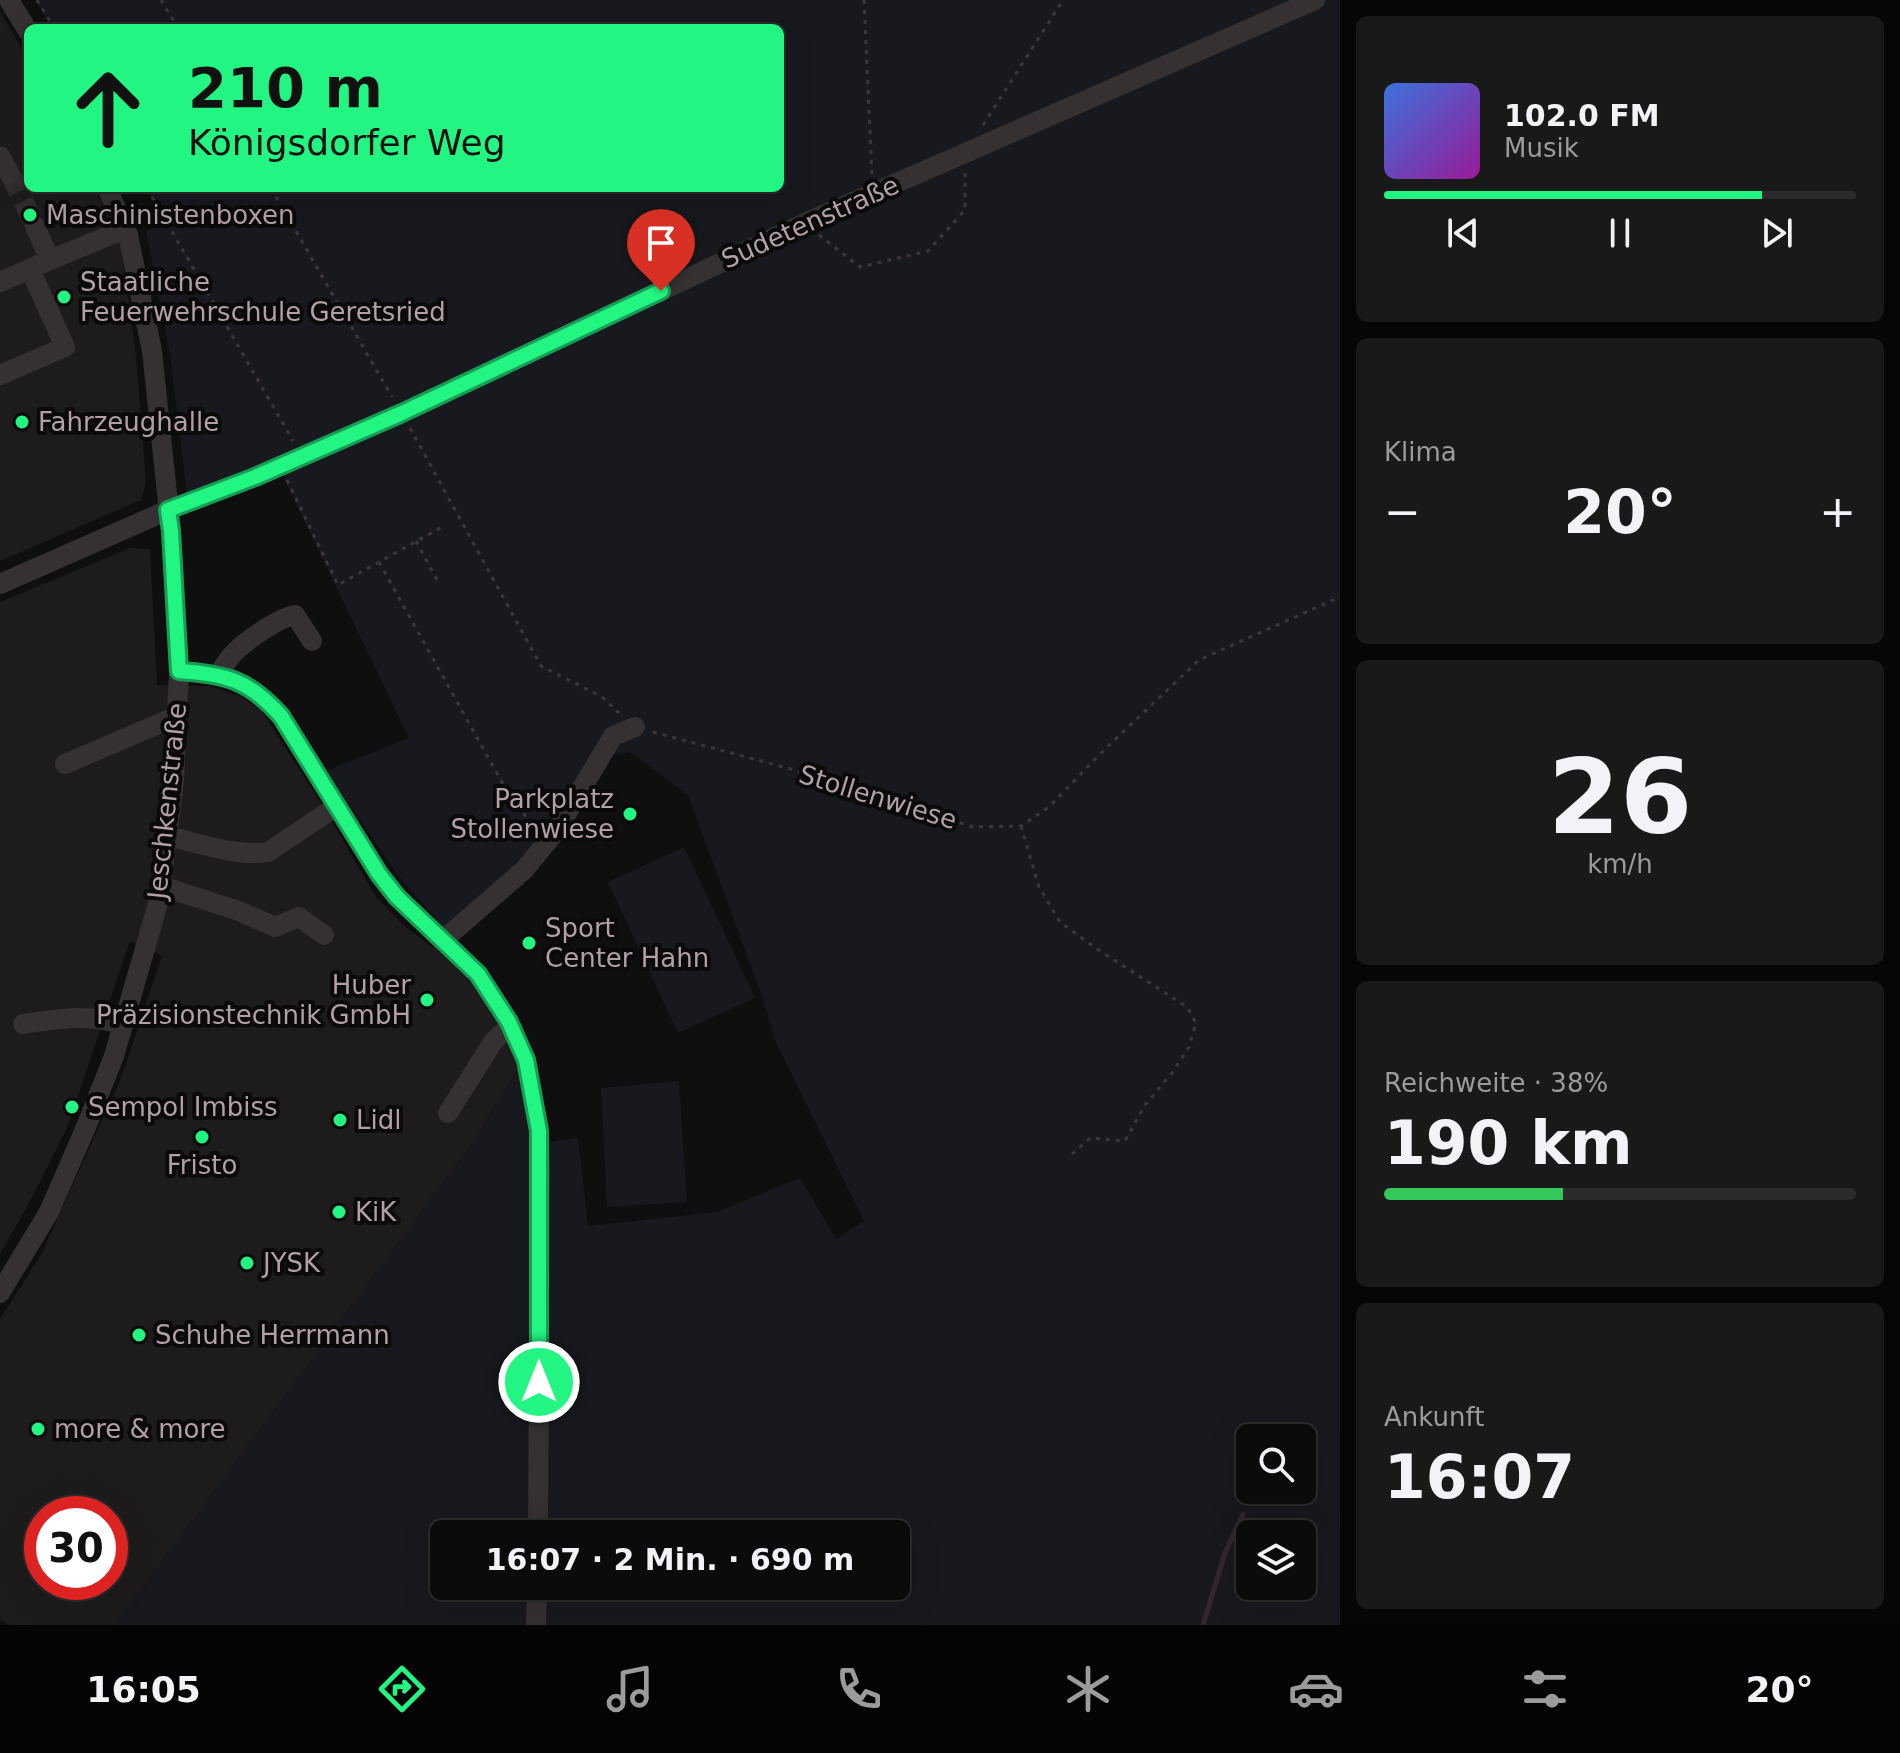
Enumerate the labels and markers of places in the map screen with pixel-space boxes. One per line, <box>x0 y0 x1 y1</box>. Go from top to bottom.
place label: Maschinistenboxen <box>46 200 295 230</box>
marker: Maschinistenboxen <box>21 206 39 224</box>
pin <box>627 209 695 291</box>
place label: Staatliche Feuerwehrschule Geretsried <box>80 267 446 327</box>
marker: Staatliche Feuerwehrschule Geretsried <box>55 288 73 306</box>
place label: Fahrzeughalle <box>38 407 219 437</box>
marker: Fahrzeughalle <box>13 413 31 431</box>
place label: Parkplatz Stollenwiese <box>450 784 614 844</box>
marker: Parkplatz Stollenwiese <box>621 805 639 823</box>
place label: Sport Center Hahn <box>545 913 709 973</box>
marker: Sport Center Hahn <box>520 934 538 952</box>
place label: Huber Präzisionstechnik GmbH <box>96 970 411 1030</box>
marker: Huber Präzisionstechnik GmbH <box>418 991 436 1009</box>
place label: Sempol Imbiss <box>88 1092 278 1122</box>
marker: Sempol Imbiss <box>63 1098 81 1116</box>
place label: Lidl <box>356 1105 401 1135</box>
marker: Lidl <box>331 1111 349 1129</box>
marker: Fristo <box>193 1128 211 1146</box>
place label: Fristo <box>167 1150 237 1180</box>
place label: KiK <box>355 1197 397 1227</box>
marker: KiK <box>330 1203 348 1221</box>
place label: JYSK <box>261 1248 321 1278</box>
marker: JYSK <box>238 1254 256 1272</box>
place label: Schuhe Herrmann <box>155 1320 390 1350</box>
marker: Schuhe Herrmann <box>130 1326 148 1344</box>
place label: more & more <box>54 1414 226 1444</box>
marker: more & more <box>29 1420 47 1438</box>

